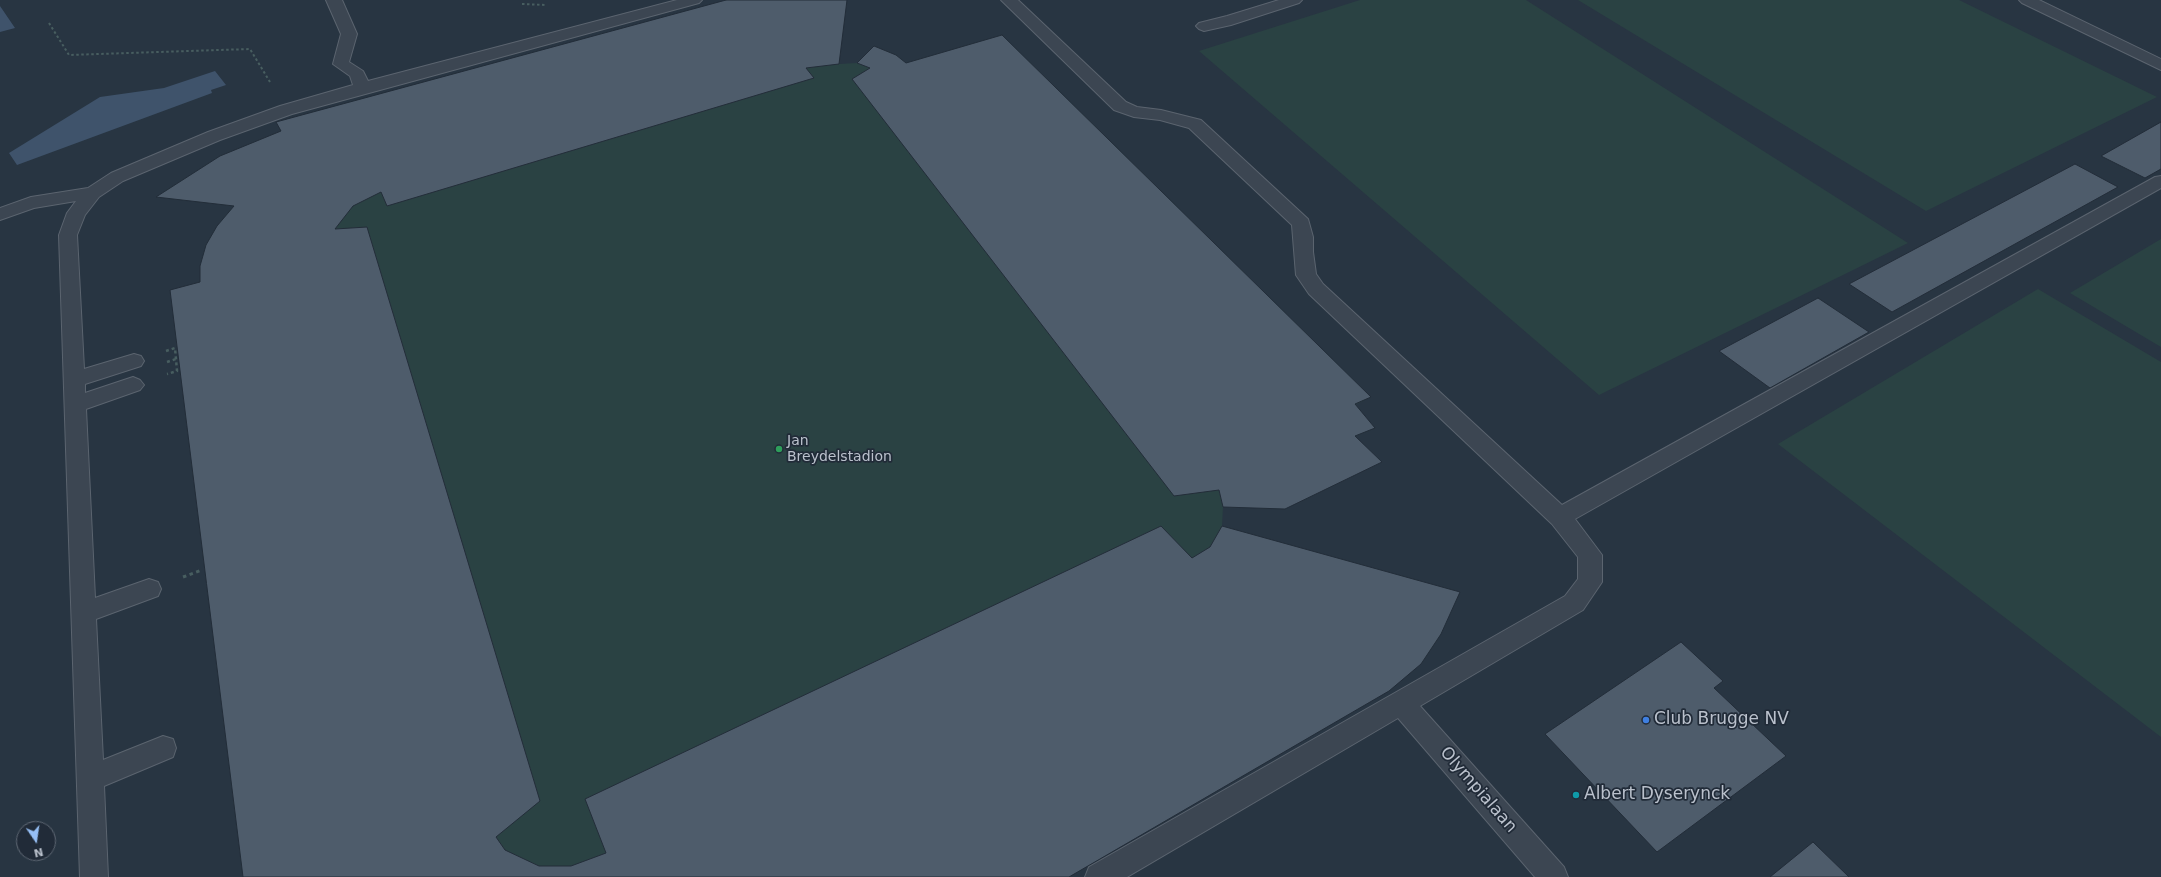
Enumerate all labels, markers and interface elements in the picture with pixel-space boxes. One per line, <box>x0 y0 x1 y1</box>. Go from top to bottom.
place label: Jan Breydelstadion <box>787 433 892 466</box>
marker: Jan Breydelstadion <box>774 444 784 454</box>
place label: Club Brugge NV <box>1654 710 1789 730</box>
marker: Club Brugge NV <box>1641 715 1651 725</box>
street label: Olympialaan <box>1435 743 1521 837</box>
place label: Albert Dyserynck <box>1584 785 1730 805</box>
marker: Albert Dyserynck <box>1571 790 1581 800</box>
north arrow <box>16 821 56 861</box>
text: N <box>33 845 45 860</box>

